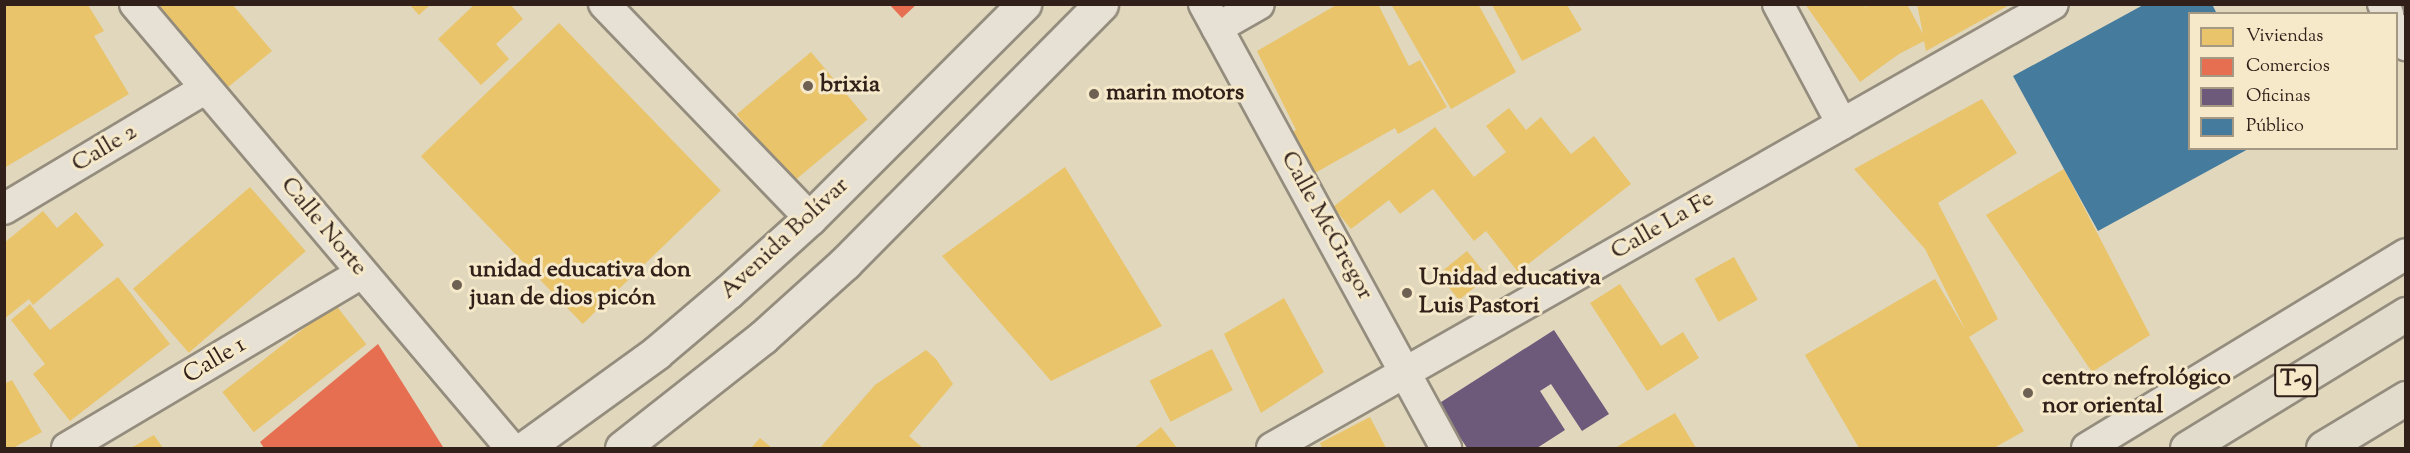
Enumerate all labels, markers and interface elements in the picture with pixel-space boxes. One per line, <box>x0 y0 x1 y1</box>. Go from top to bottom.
legend <box>2188 12 2398 150</box>
text: Viviendas <box>2246 24 2323 50</box>
text: Comercios <box>2246 54 2330 80</box>
place label: brixia <box>820 72 880 100</box>
marker: brixia <box>801 79 815 93</box>
place label: marin motors <box>1106 80 1244 108</box>
text: Oficinas <box>2246 84 2310 110</box>
marker: marin motors <box>1087 87 1101 101</box>
text: Público <box>2246 114 2304 140</box>
street label: Calle 2 <box>67 118 143 180</box>
street label: Calle McGregor <box>1273 147 1379 305</box>
street label: Calle Norte <box>273 172 373 282</box>
street label: Avenida Bolívar <box>715 172 855 306</box>
street label: Calle La Fe <box>1606 185 1720 267</box>
place label: unidad educativa don juan de dios picón <box>469 257 691 313</box>
place label: Unidad educativa Luis Pastori <box>1419 265 1601 321</box>
marker: unidad educativa don juan de dios picón <box>450 278 464 292</box>
marker: Unidad educativa Luis Pastori <box>1400 286 1414 300</box>
street label: Calle 1 <box>179 331 251 391</box>
road number: T-9 <box>2274 362 2318 400</box>
place label: centro nefrológico nor oriental <box>2042 365 2231 421</box>
marker: centro nefrológico nor oriental <box>2019 384 2037 402</box>

